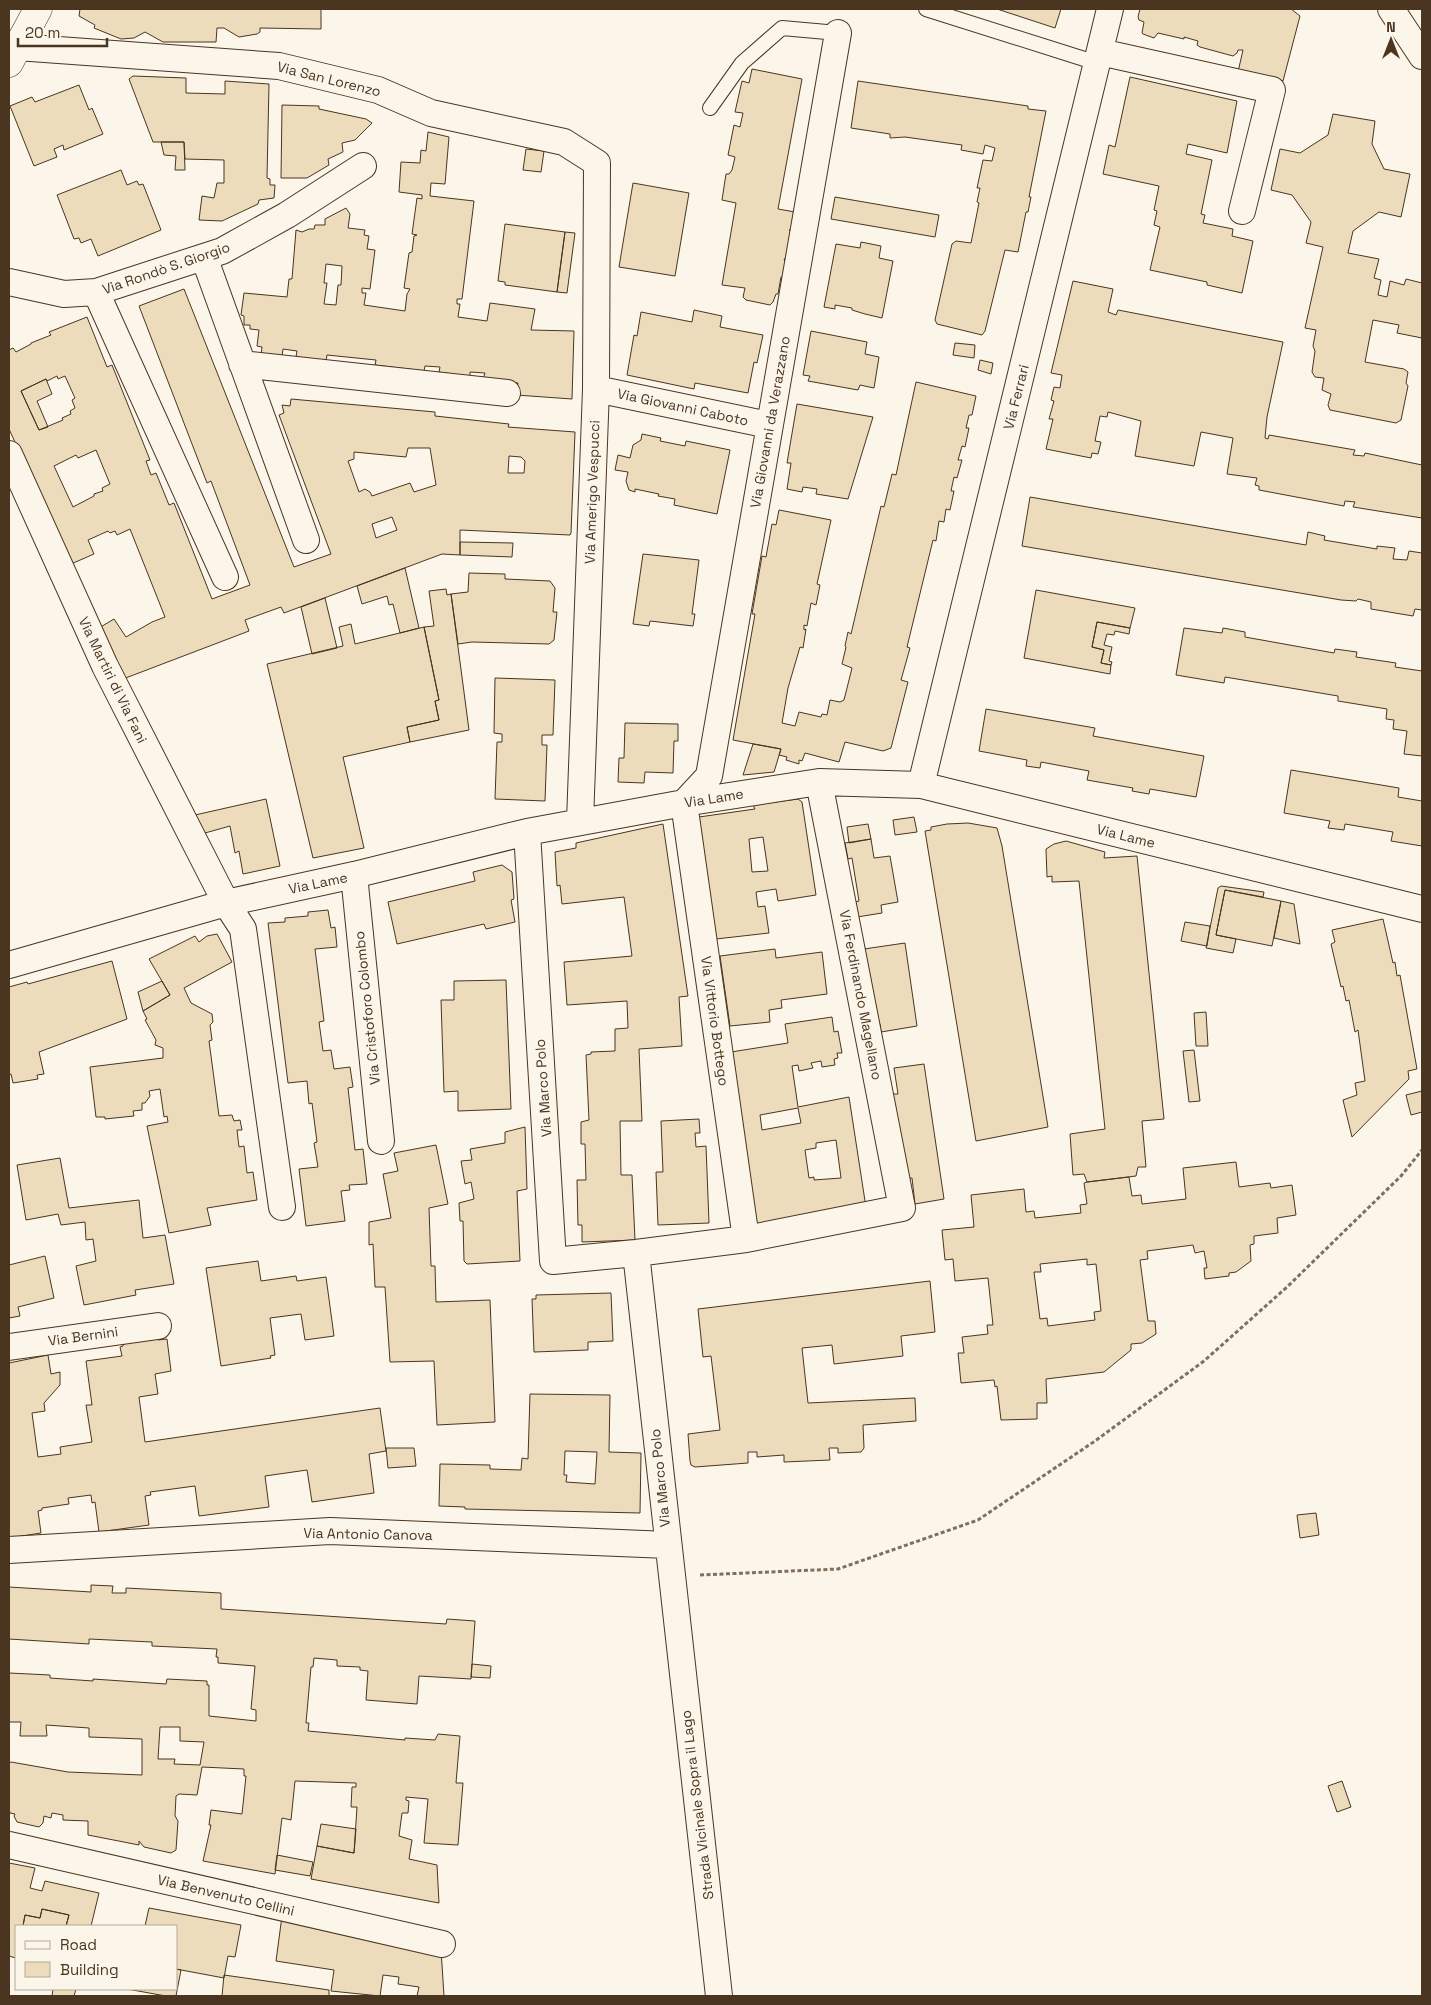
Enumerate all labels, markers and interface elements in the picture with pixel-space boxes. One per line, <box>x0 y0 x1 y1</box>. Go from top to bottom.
scale bar <box>18 15 106 47</box>
north arrow <box>1366 15 1416 65</box>
text: N <box>1386 18 1396 36</box>
text: 20 m <box>25 23 60 42</box>
street label: Via San Lorenzo <box>275 57 383 101</box>
street label: Via Rondò S. Giorgio <box>100 238 232 298</box>
street label: Via Giovanni da Verazzano <box>746 335 794 509</box>
street label: Via Ferrari <box>999 363 1033 431</box>
street label: Via Giovanni Caboto <box>616 384 750 430</box>
street label: Via Amerigo Vespucci <box>580 420 604 564</box>
street label: Via Martiri di Via Fani <box>75 614 151 746</box>
street label: Via Lame <box>683 784 745 812</box>
street label: Via Lame <box>1095 820 1157 852</box>
street label: Via Lame <box>287 868 349 898</box>
street label: Via Ferdinando Magellano <box>836 908 886 1082</box>
street label: Via Cristoforo Colombo <box>350 930 384 1086</box>
street label: Via Vittorio Bottego <box>697 955 733 1087</box>
street label: Via Marco Polo <box>531 1038 555 1138</box>
street label: Via Bernini <box>47 1322 119 1350</box>
street label: Via Marco Polo <box>646 1428 674 1528</box>
street label: Via Antonio Canova <box>303 1524 433 1544</box>
street label: Strada Vicinale Sopra il Lago <box>676 1709 718 1901</box>
street label: Via Benvenuto Cellini <box>156 1870 296 1920</box>
legend <box>15 1925 178 1990</box>
text: Road <box>60 1935 97 1954</box>
text: Building <box>60 1960 119 1979</box>

